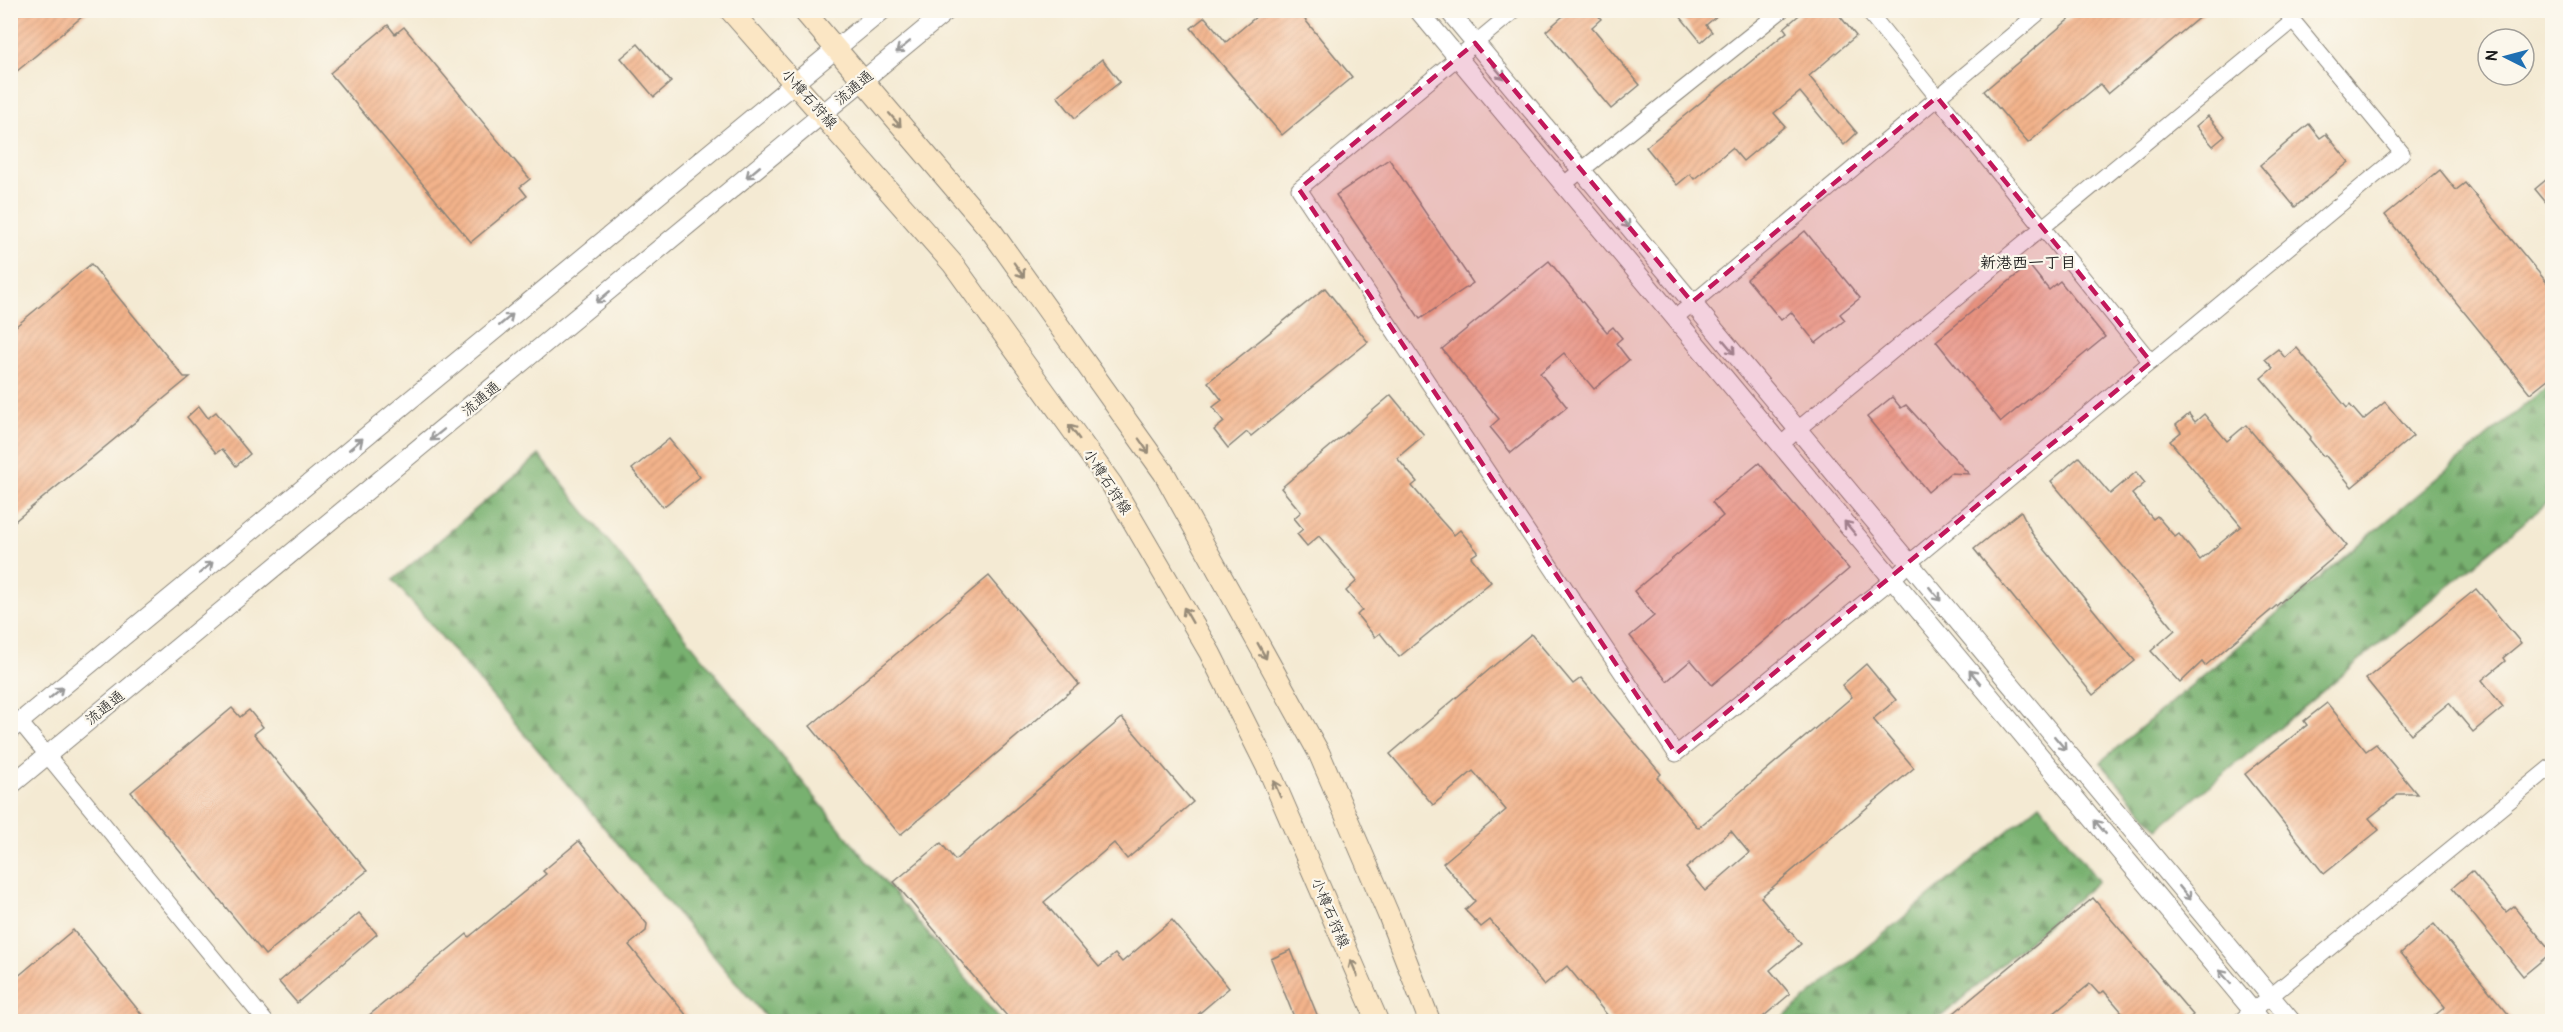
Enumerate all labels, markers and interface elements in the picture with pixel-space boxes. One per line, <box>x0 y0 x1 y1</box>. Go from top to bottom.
north arrow <box>2476 27 2536 87</box>
one-way arrow <box>895 41 911 54</box>
text: N <box>2482 49 2503 62</box>
one-way arrow <box>1492 63 1505 79</box>
street label: 小樽石狩線 <box>777 65 841 133</box>
street label: 流通通 <box>831 66 877 110</box>
one-way arrow <box>888 112 902 127</box>
one-way arrow <box>745 166 761 179</box>
one-way arrow <box>1617 213 1631 228</box>
district label: 新港西一丁目 <box>1980 253 2076 273</box>
one-way arrow <box>1013 261 1025 277</box>
one-way arrow <box>596 290 612 303</box>
one-way arrow <box>498 313 513 327</box>
one-way arrow <box>1723 339 1736 355</box>
street label: 流通通 <box>458 377 504 421</box>
one-way arrow <box>1068 425 1080 441</box>
one-way arrow <box>430 428 445 442</box>
one-way arrow <box>348 437 363 451</box>
one-way arrow <box>1138 437 1150 453</box>
street label: 小樽石狩線 <box>1079 445 1135 519</box>
one-way arrow <box>1843 521 1857 536</box>
one-way arrow <box>198 562 214 575</box>
one-way arrow <box>1928 585 1941 601</box>
one-way arrow <box>1182 607 1194 624</box>
one-way arrow <box>1257 642 1269 659</box>
one-way arrow <box>1968 670 1982 685</box>
one-way arrow <box>47 686 63 699</box>
street label: 流通通 <box>82 686 128 730</box>
one-way arrow <box>2053 735 2067 750</box>
one-way arrow <box>1271 780 1282 799</box>
one-way arrow <box>2093 820 2107 835</box>
street label: 小樽石狩線 <box>1307 875 1353 951</box>
one-way arrow <box>2178 885 2192 900</box>
one-way arrow <box>1348 959 1360 977</box>
one-way arrow <box>2218 970 2232 985</box>

